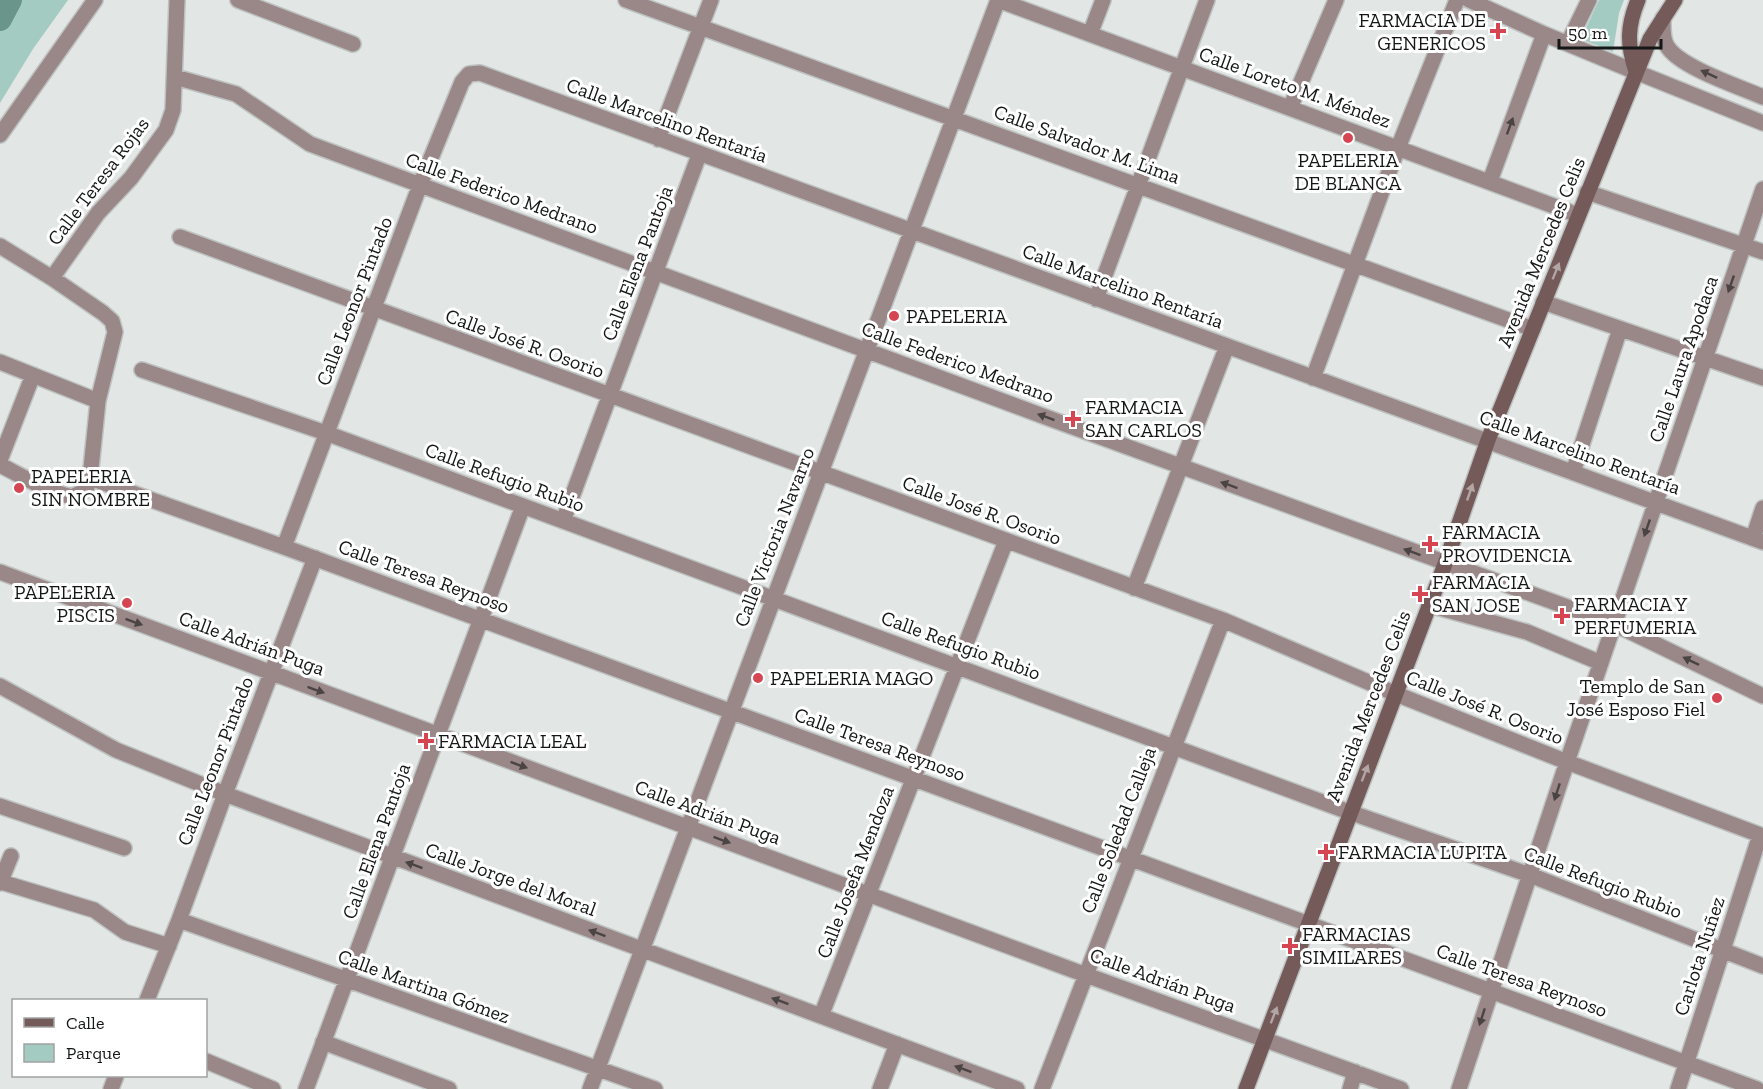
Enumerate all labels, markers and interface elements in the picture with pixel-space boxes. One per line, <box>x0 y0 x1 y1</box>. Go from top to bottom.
place label: FARMACIA DE GENERICOS <box>1359 8 1486 55</box>
scale bar <box>1559 12 1661 50</box>
text: 50 m <box>1568 22 1608 44</box>
marker: FARMACIA DE GENERICOS <box>1491 24 1505 38</box>
street label: Calle Loreto M. Méndez <box>1196 41 1394 133</box>
one-way arrow <box>1701 69 1718 78</box>
street label: Calle Marcelino Rentaría <box>563 72 771 168</box>
street label: Calle Salvador M. Lima <box>991 99 1184 189</box>
street label: Calle Teresa Rojas <box>42 112 154 250</box>
one-way arrow <box>1506 117 1516 135</box>
marker: PAPELERIA DE BLANCA <box>1341 131 1355 145</box>
street label: Calle Federico Medrano <box>402 147 602 239</box>
place label: PAPELERIA DE BLANCA <box>1295 148 1402 195</box>
street label: Avenida Mercedes Celis <box>1492 153 1590 351</box>
street label: Calle Elena Pantoja <box>596 182 678 344</box>
street label: Calle Leonor Pintado <box>311 213 397 389</box>
street label: Calle Marcelino Rentaría <box>1019 238 1227 334</box>
one-way arrow <box>1551 262 1561 280</box>
street label: Calle Laura Apodaca <box>1643 272 1723 445</box>
one-way arrow <box>1725 275 1735 293</box>
street label: Calle José R. Osorio <box>442 303 608 383</box>
place label: PAPELERIA <box>906 304 1008 328</box>
marker: PAPELERIA <box>887 309 901 323</box>
street label: Calle Federico Medrano <box>858 316 1058 408</box>
place label: FARMACIA SAN CARLOS <box>1085 395 1202 442</box>
street label: Calle Marcelino Rentaría <box>1476 404 1684 500</box>
one-way arrow <box>1037 412 1055 422</box>
marker: FARMACIA SAN CARLOS <box>1066 412 1080 426</box>
street label: Calle Refugio Rubio <box>422 437 588 517</box>
street label: Calle Victoria Navarro <box>729 444 819 630</box>
place label: PAPELERIA SIN NOMBRE <box>31 464 150 511</box>
street label: Calle José R. Osorio <box>899 470 1065 550</box>
one-way arrow <box>1220 479 1238 489</box>
marker: PAPELERIA SIN NOMBRE <box>12 481 26 495</box>
one-way arrow <box>1465 483 1475 501</box>
one-way arrow <box>1642 519 1651 537</box>
place label: FARMACIA PROVIDENCIA <box>1442 520 1572 567</box>
street label: Calle Teresa Reynoso <box>335 534 513 618</box>
marker: FARMACIA PROVIDENCIA <box>1423 537 1437 551</box>
one-way arrow <box>1403 547 1421 556</box>
place label: FARMACIA SAN JOSE <box>1432 570 1531 617</box>
place label: PAPELERIA PISCIS <box>14 580 116 627</box>
marker: FARMACIA SAN JOSE <box>1413 587 1427 601</box>
place label: FARMACIA Y PERFUMERIA <box>1574 592 1697 639</box>
marker: PAPELERIA PISCIS <box>120 596 134 610</box>
street label: Calle Refugio Rubio <box>878 605 1044 685</box>
street label: Calle Adrián Puga <box>176 606 328 681</box>
street label: Avenida Mercedes Celis <box>1320 607 1416 805</box>
marker: FARMACIA Y PERFUMERIA <box>1555 609 1569 623</box>
one-way arrow <box>125 617 143 627</box>
one-way arrow <box>1683 657 1700 666</box>
street label: Calle José R. Osorio <box>1403 665 1567 749</box>
place label: PAPELERIA MAGO <box>770 666 933 690</box>
marker: PAPELERIA MAGO <box>751 671 765 685</box>
street label: Calle Leonor Pintado <box>172 673 258 849</box>
place label: Templo de San José Esposo Fiel <box>1567 674 1706 721</box>
one-way arrow <box>308 685 326 695</box>
marker: Templo de San José Esposo Fiel <box>1710 691 1724 705</box>
street label: Calle Teresa Reynoso <box>791 702 969 786</box>
place label: FARMACIA LEAL <box>438 729 586 753</box>
marker: FARMACIA LEAL <box>419 734 433 748</box>
street label: Calle Soledad Calleja <box>1075 743 1161 917</box>
street label: Calle Elena Pantoja <box>337 759 415 922</box>
one-way arrow <box>510 760 528 770</box>
one-way arrow <box>1361 764 1370 782</box>
street label: Calle Adrián Puga <box>632 775 784 850</box>
street label: Calle Josefa Mendoza <box>811 782 899 962</box>
one-way arrow <box>1552 783 1561 801</box>
one-way arrow <box>713 835 731 845</box>
street label: Calle Jorge del Moral <box>422 837 600 921</box>
place label: FARMACIA LUPITA <box>1338 840 1508 864</box>
street label: Calle Refugio Rubio <box>1520 841 1686 923</box>
marker: FARMACIA LUPITA <box>1319 845 1333 859</box>
one-way arrow <box>405 860 423 869</box>
street label: Carlota Nuñez <box>1668 893 1730 1019</box>
place label: FARMACIAS SIMILARES <box>1302 922 1411 969</box>
one-way arrow <box>588 927 606 937</box>
street label: Calle Teresa Reynoso <box>1433 938 1611 1022</box>
marker: FARMACIAS SIMILARES <box>1283 939 1297 953</box>
street label: Calle Adrián Puga <box>1087 943 1239 1018</box>
street label: Calle Martina Gómez <box>335 944 513 1028</box>
one-way arrow <box>771 995 789 1005</box>
legend <box>12 999 207 1077</box>
one-way arrow <box>1269 1005 1279 1023</box>
one-way arrow <box>1477 1008 1487 1026</box>
text: Calle <box>66 1012 104 1034</box>
text: Parque <box>66 1042 121 1064</box>
one-way arrow <box>953 1063 971 1073</box>

